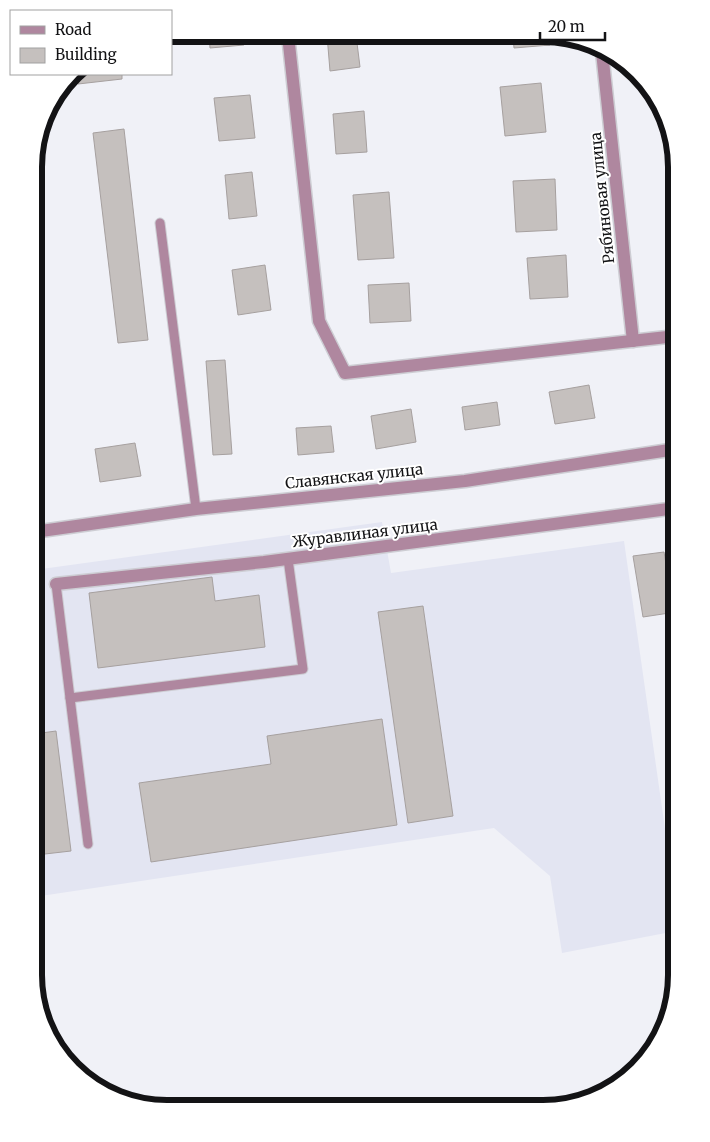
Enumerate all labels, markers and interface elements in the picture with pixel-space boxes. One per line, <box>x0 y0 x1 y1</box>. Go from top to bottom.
legend <box>10 10 172 75</box>
scale bar <box>540 10 605 42</box>
text: 20 m <box>548 17 585 36</box>
text: Road <box>55 20 91 39</box>
text: Building <box>55 45 117 64</box>
street label: Рябиновая улица <box>586 131 618 265</box>
street label: Славянская улица <box>284 459 424 493</box>
street label: Журавлиная улица <box>291 515 439 551</box>

